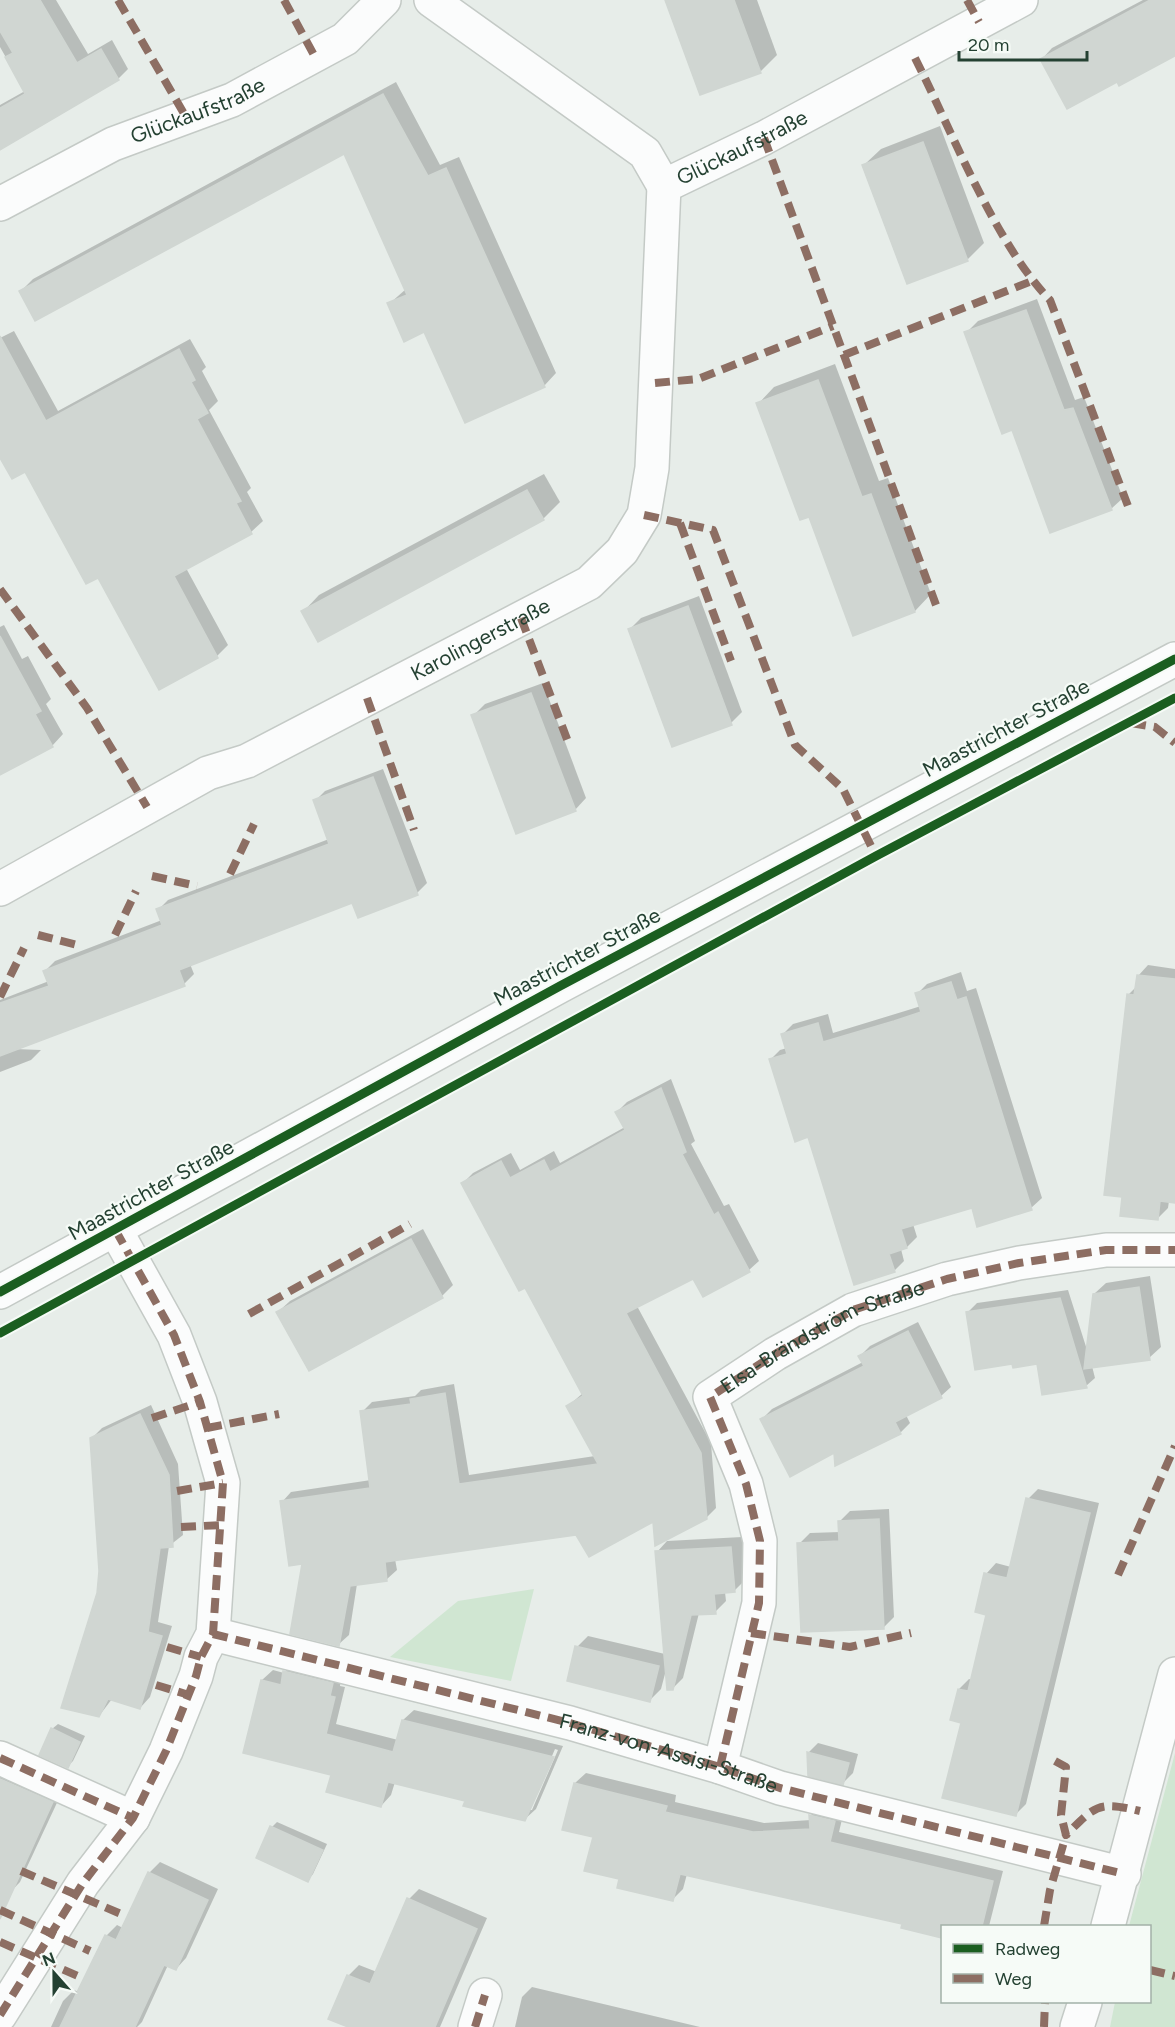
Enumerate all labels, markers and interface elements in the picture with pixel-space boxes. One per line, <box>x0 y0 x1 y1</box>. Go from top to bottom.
scale bar <box>959 24 1086 62</box>
text: 20 m <box>968 34 1009 56</box>
street label: Glückaufstraße <box>127 72 269 148</box>
street label: Glückaufstraße <box>672 104 811 190</box>
street label: Karolingerstraße <box>406 593 554 686</box>
street label: Maastrichter Straße <box>918 673 1094 782</box>
street label: Maastrichter Straße <box>489 902 665 1011</box>
street label: Maastrichter Straße <box>64 1134 238 1245</box>
street label: Elsa-Brändström-Straße <box>716 1274 927 1399</box>
street label: Franz-von-Assisi-Straße <box>557 1708 781 1798</box>
legend <box>941 1925 1151 2003</box>
text: Radweg <box>995 1938 1060 1960</box>
north arrow <box>24 1943 84 2003</box>
text: N <box>40 1948 58 1971</box>
text: Weg <box>995 1968 1032 1990</box>

